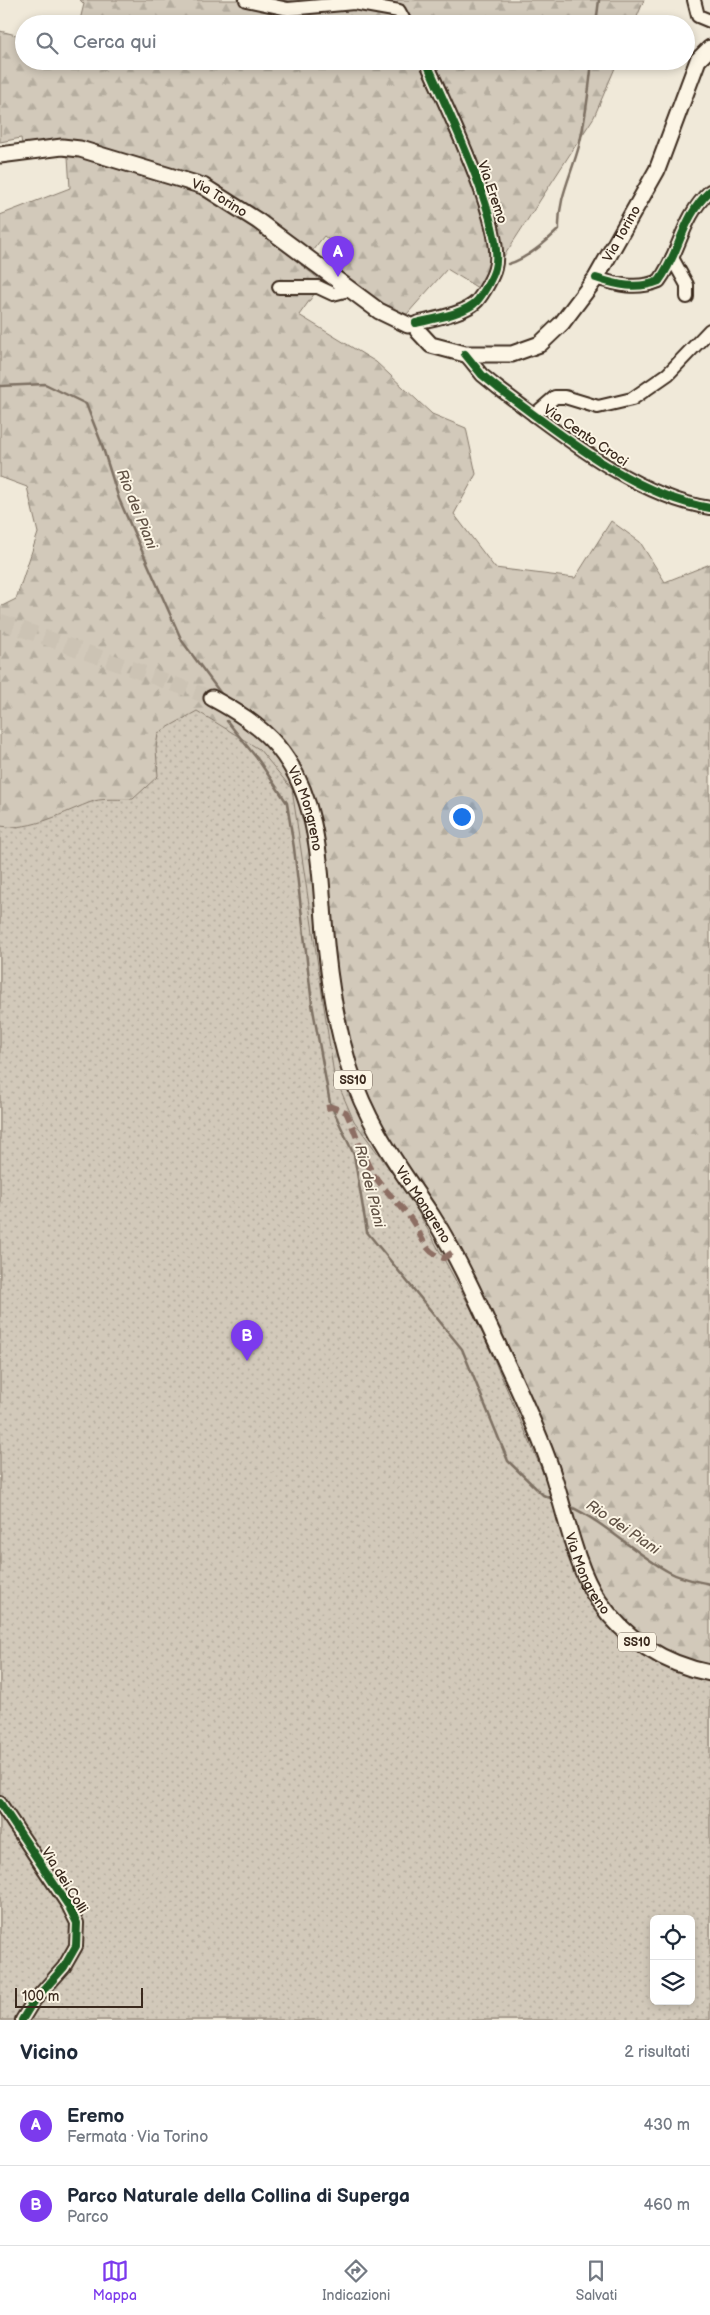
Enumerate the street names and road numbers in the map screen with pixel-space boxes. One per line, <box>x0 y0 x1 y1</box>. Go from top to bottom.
street label: Via Eremo <box>474 158 511 226</box>
street label: Via Torino <box>190 175 250 221</box>
street label: Via Torino <box>599 202 644 265</box>
street label: Via Cento Croci <box>540 401 631 470</box>
street label: Via Mongreno <box>284 763 326 852</box>
road number: SS10 <box>334 1070 372 1090</box>
street label: Via Mongreno <box>392 1163 454 1246</box>
street label: Via Mongreno <box>561 1530 614 1618</box>
road number: SS10 <box>618 1632 656 1651</box>
street label: Via dei Colli <box>38 1844 92 1916</box>

